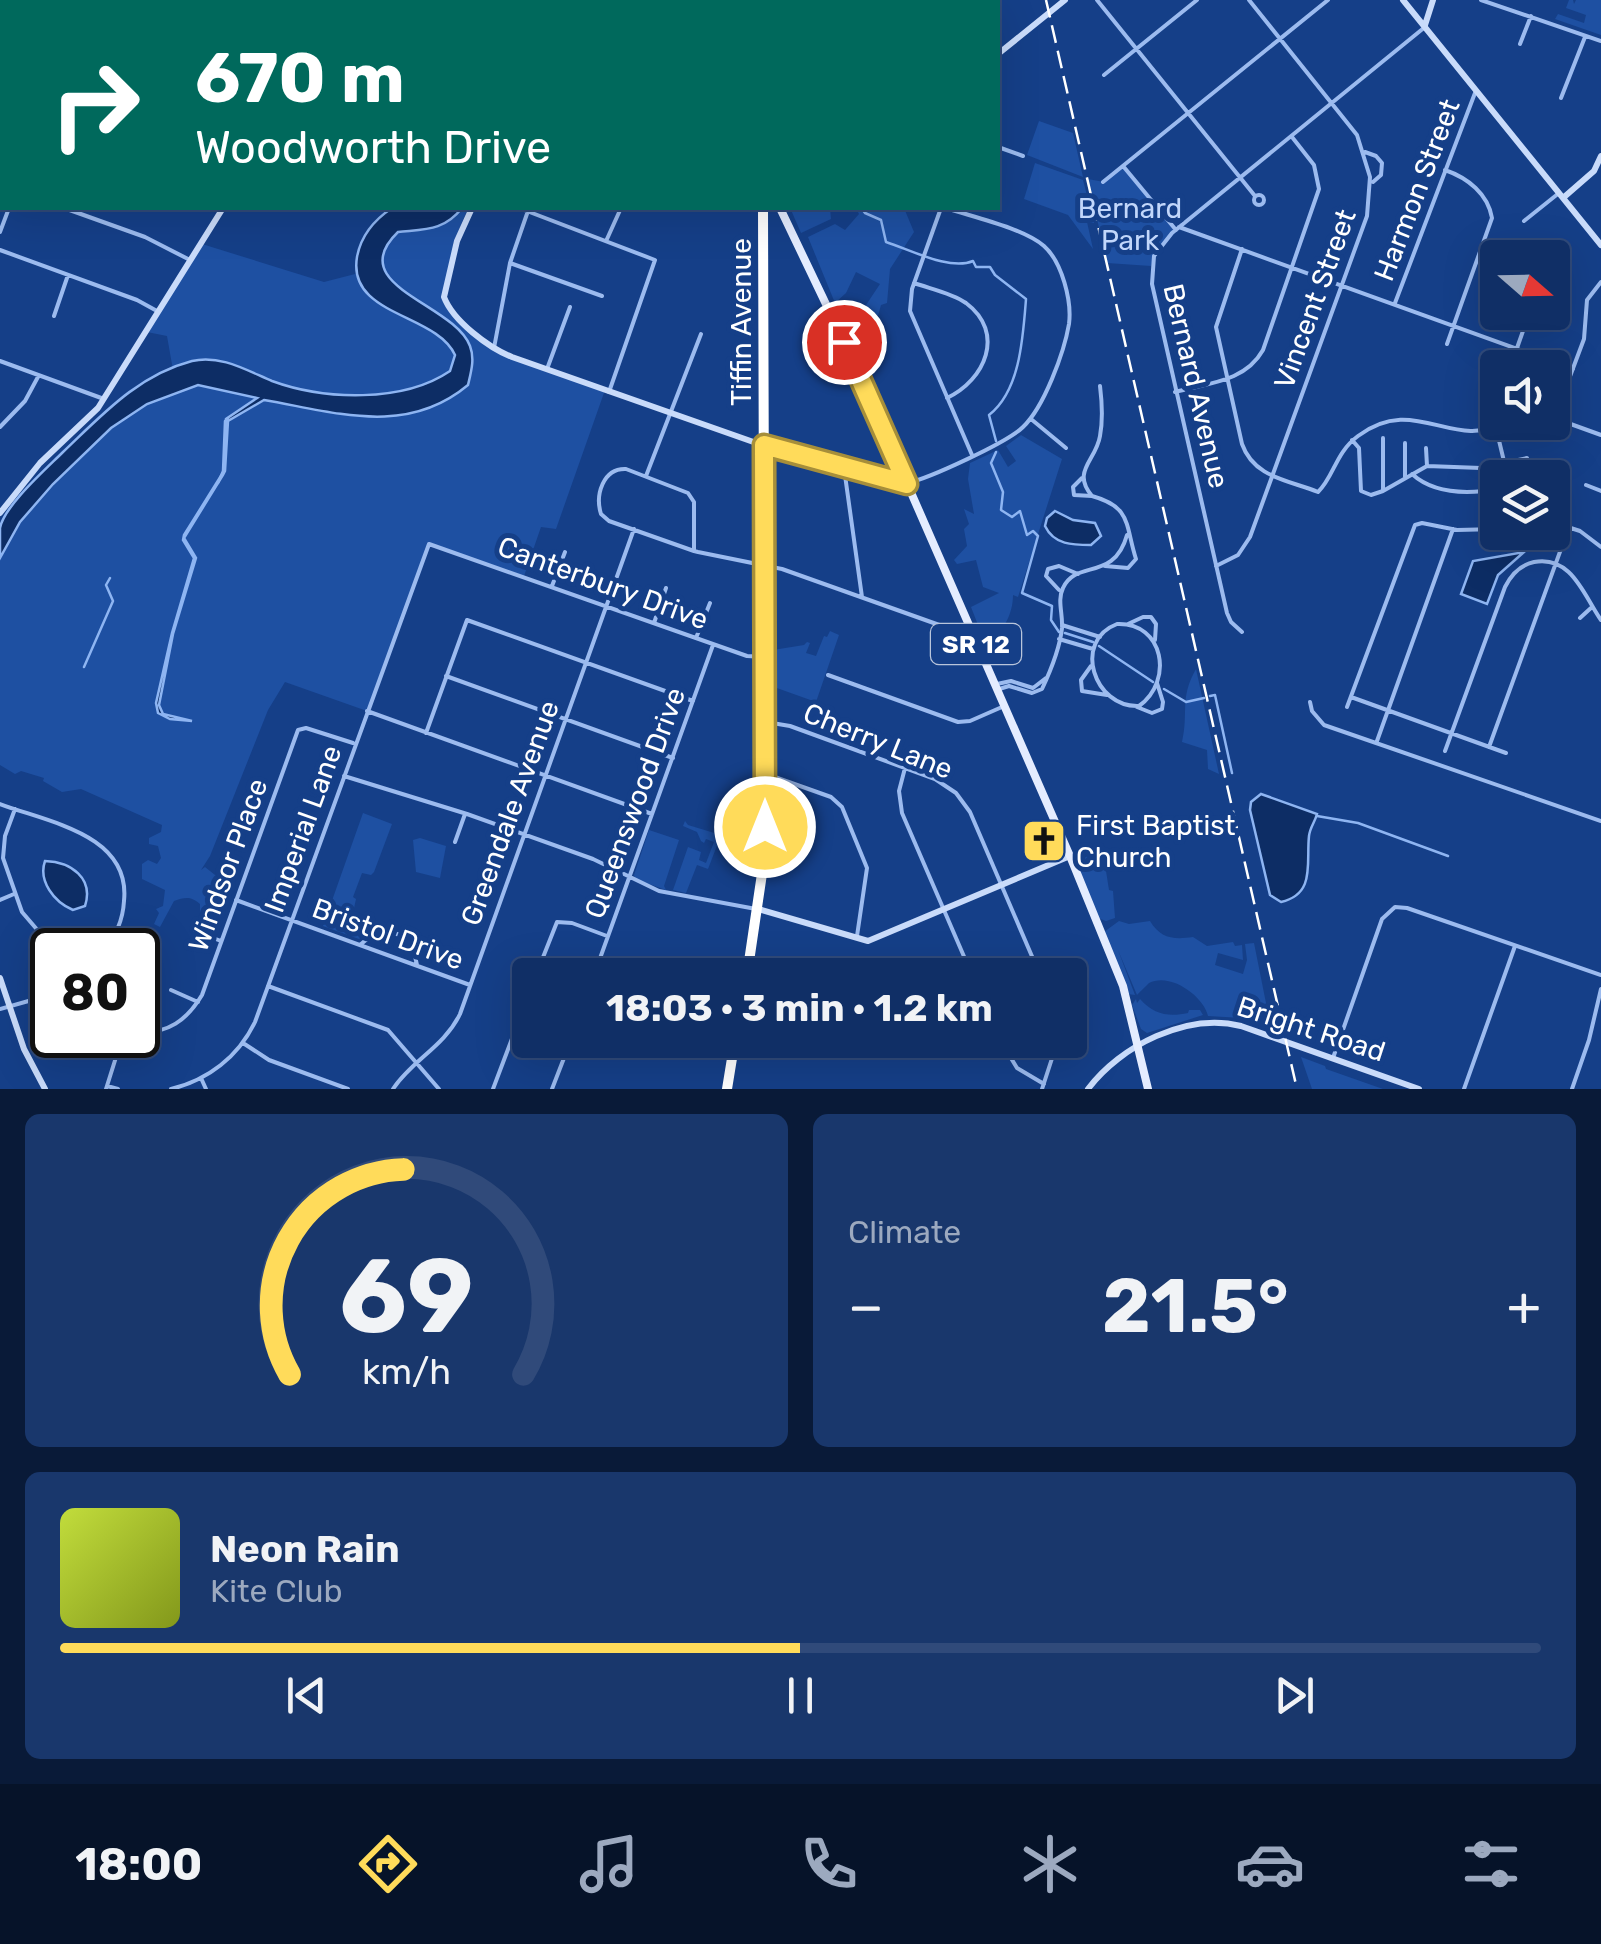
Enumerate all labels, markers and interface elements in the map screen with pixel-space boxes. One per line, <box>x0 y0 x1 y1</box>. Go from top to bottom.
text: 670 m <box>195 37 405 120</box>
icon: right <box>30 40 160 170</box>
street label: Harmon Street <box>1367 95 1467 285</box>
text: Woodworth Drive <box>195 121 551 174</box>
park label: Bernard Park <box>1078 192 1182 257</box>
street label: Vincent Street <box>1267 205 1363 393</box>
street label: Tiffin Avenue <box>725 238 758 406</box>
north arrow <box>1480 240 1570 330</box>
map controls <box>1480 240 1570 550</box>
street label: Bernard Avenue <box>1156 281 1236 491</box>
pin <box>802 300 887 385</box>
icon: arrive <box>817 315 872 370</box>
button: sound <box>1480 350 1570 440</box>
button: layers <box>1480 460 1570 550</box>
street label: Canterbury Drive <box>493 530 713 636</box>
road number: SR 12 <box>931 624 1021 664</box>
street label: Queenswood Drive <box>578 683 692 923</box>
street label: Greendale Avenue <box>454 696 566 930</box>
street label: Cherry Lane <box>799 696 957 786</box>
street label: Imperial Lane <box>258 741 348 917</box>
street label: Windsor Place <box>181 774 275 956</box>
position arrow <box>713 775 817 879</box>
place label: First Baptist Church <box>1076 809 1236 874</box>
church icon: First Baptist Church <box>1021 818 1067 864</box>
street label: Bristol Drive <box>308 891 468 977</box>
speed limit sign: 80 <box>30 928 160 1058</box>
text: 18:03 · 3 min · 1.2 km <box>606 985 993 1031</box>
street label: Bright Road <box>1233 990 1389 1068</box>
text: Climate <box>848 1213 961 1251</box>
text: 69 <box>339 1235 474 1358</box>
text: 21.5° <box>1102 1262 1289 1351</box>
text: − <box>848 1274 884 1339</box>
text: + <box>1507 1274 1541 1339</box>
text: km/h <box>362 1351 451 1393</box>
text: Neon Rain <box>210 1526 400 1572</box>
text: Kite Club <box>210 1572 343 1610</box>
icon: previous <box>279 1668 334 1723</box>
icon: pause <box>773 1668 828 1723</box>
icon: next <box>1267 1668 1322 1723</box>
icon: directions <box>353 1829 423 1899</box>
icon: music <box>574 1829 644 1899</box>
icon: phone <box>794 1829 864 1899</box>
icon: climate <box>1015 1829 1085 1899</box>
icon: car <box>1235 1829 1305 1899</box>
icon: filters <box>1456 1829 1526 1899</box>
text: 18:00 <box>75 1838 202 1891</box>

